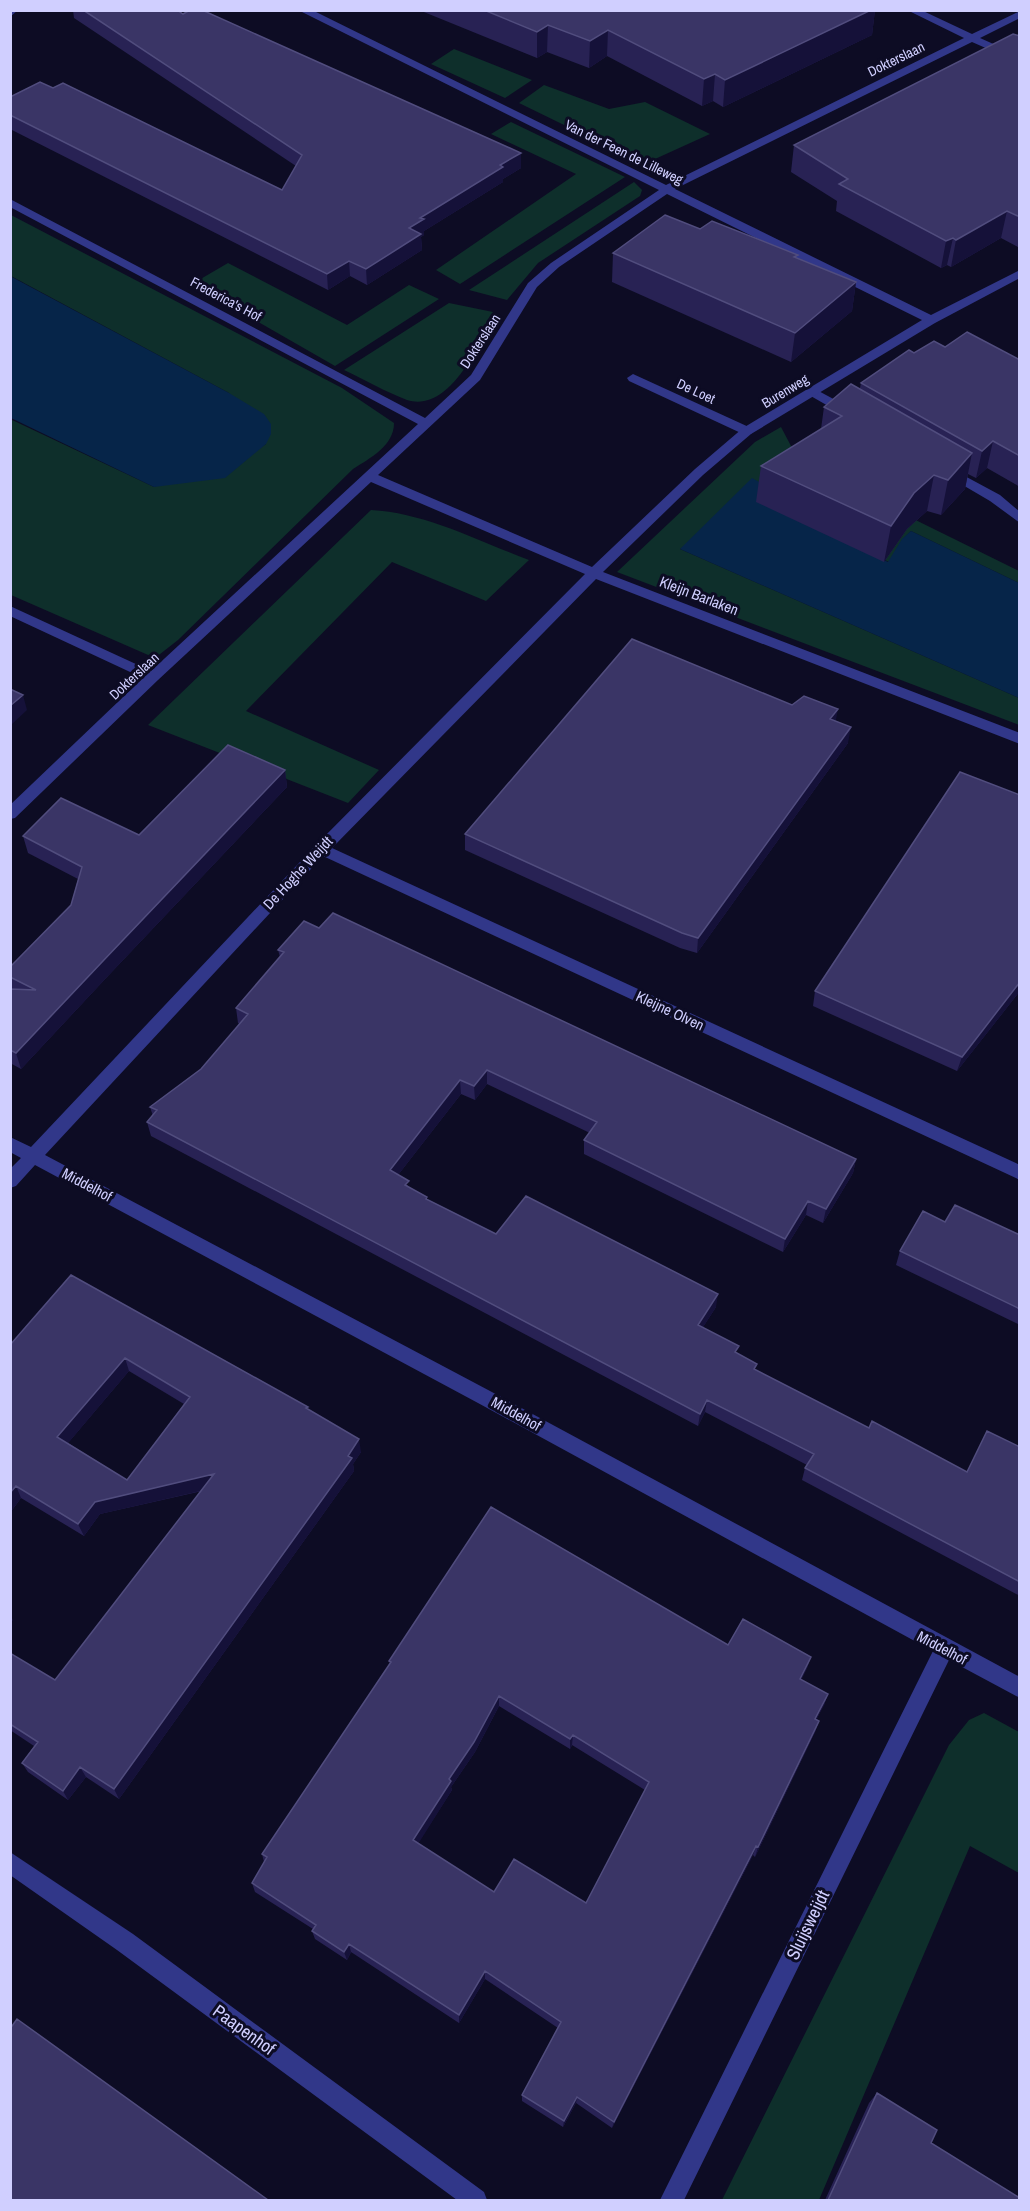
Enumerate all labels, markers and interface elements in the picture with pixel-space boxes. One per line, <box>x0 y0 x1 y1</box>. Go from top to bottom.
street label: Dokterslaan <box>865 37 927 81</box>
street label: Van der Feen de Lilleweg <box>562 116 687 189</box>
street label: Frederica's Hof <box>187 273 265 326</box>
street label: Dokterslaan <box>456 310 504 372</box>
street label: Burenweg <box>758 370 812 412</box>
street label: De Loet <box>674 374 718 408</box>
street label: Kleijn Barlaken <box>657 571 742 620</box>
street label: Dokterslaan <box>105 649 163 703</box>
street label: De Hoghe Weijdt <box>258 831 338 914</box>
street label: Kleijne Olven <box>633 986 708 1036</box>
street label: Middelhof <box>58 1163 117 1207</box>
street label: Middelhof <box>488 1391 545 1436</box>
street label: Middelhof <box>913 1626 972 1670</box>
street label: Sluijsweijdt <box>780 1886 835 1964</box>
street label: Paapenhof <box>208 1998 281 2061</box>

